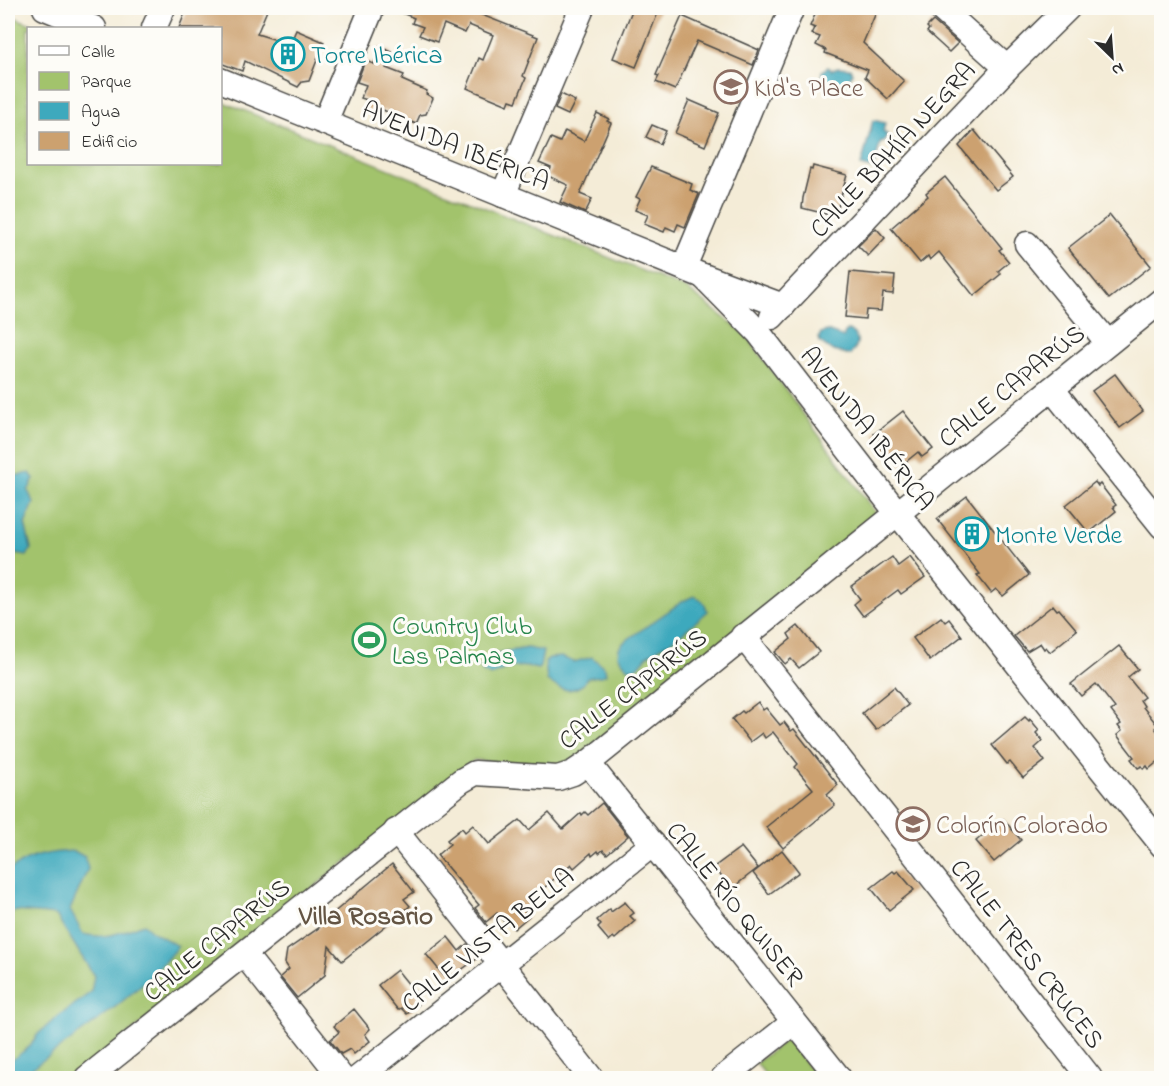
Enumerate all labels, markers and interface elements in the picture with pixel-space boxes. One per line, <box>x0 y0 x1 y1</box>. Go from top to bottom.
legend <box>27 27 222 165</box>
north arrow <box>1082 27 1142 87</box>
building icon: Torre Ibérica <box>270 36 306 72</box>
place label: Torre Ibérica <box>311 38 442 76</box>
text: Calle <box>81 40 116 66</box>
street label: CALLE BAHÍA NEGRA <box>802 54 986 248</box>
text: N <box>1107 56 1127 82</box>
school or university icon: Kid's Place <box>713 69 749 105</box>
text: Parque <box>81 70 132 96</box>
place label: Kid's Place <box>754 71 864 109</box>
street label: AVENIDA IBÉRICA <box>355 93 554 203</box>
text: Agua <box>81 100 120 127</box>
text: Edificio <box>81 130 137 156</box>
street label: CALLE CAPARÚS <box>931 316 1094 458</box>
street label: AVENIDA IBÉRICA <box>789 340 942 520</box>
building icon: Monte Verde <box>954 516 990 552</box>
place label: Monte Verde <box>995 518 1123 556</box>
place label: Country Club Las Palmas <box>392 609 533 677</box>
street label: CALLE CAPARÚS <box>552 620 716 760</box>
sports icon: Country Club Las Palmas <box>351 622 387 658</box>
school or university icon: Colorín Colorado <box>895 806 931 842</box>
place label: Colorín Colorado <box>936 808 1108 846</box>
street label: CALLE RÍO QUISER <box>655 814 812 996</box>
street label: CALLE TRES CRUCES <box>939 852 1112 1058</box>
street label: CALLE VISTA BELLA <box>394 860 584 1023</box>
street label: CALLE CAPARÚS <box>136 870 299 1012</box>
district label: Villa Rosario <box>298 898 433 937</box>

